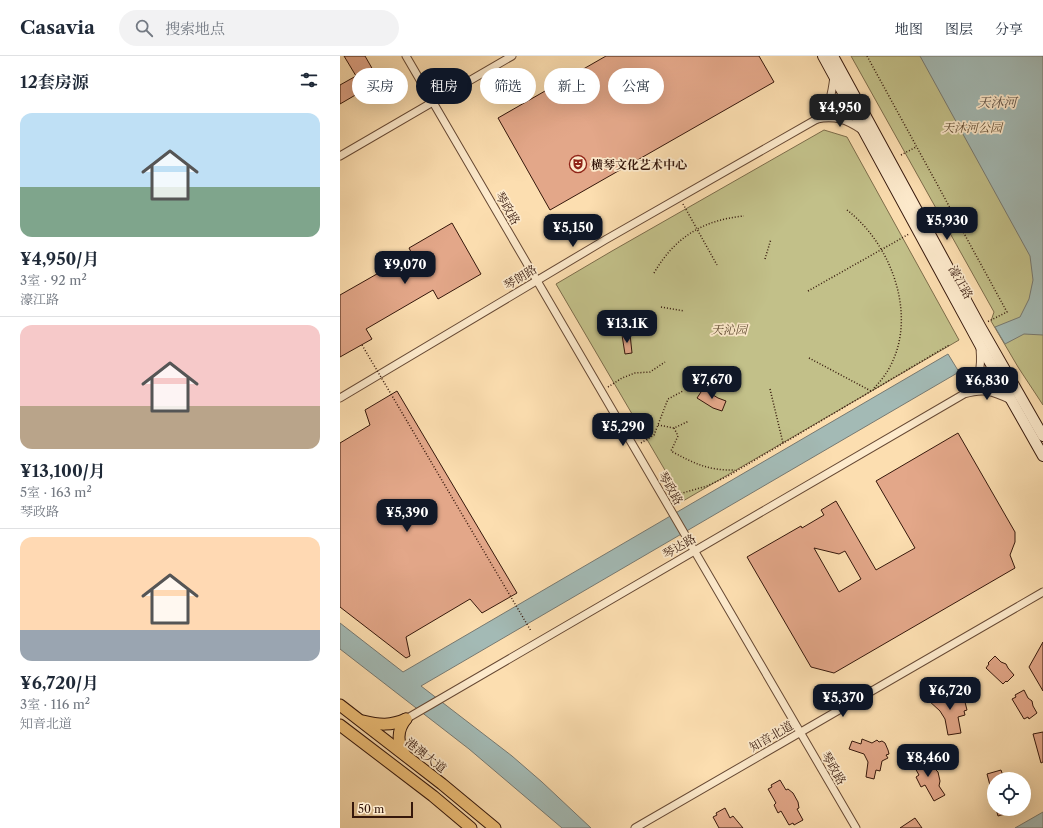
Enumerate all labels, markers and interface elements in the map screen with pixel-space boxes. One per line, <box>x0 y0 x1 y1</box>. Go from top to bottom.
search box <box>119 10 399 46</box>
text: Casavia <box>20 16 95 39</box>
icon: search <box>133 17 155 39</box>
text: 搜索地点 <box>165 19 225 38</box>
text: 地图 <box>895 20 923 38</box>
text: 图层 <box>945 20 973 38</box>
text: 分享 <box>995 20 1023 38</box>
chip: 买房 <box>352 68 408 104</box>
chip: 租房 <box>416 68 472 104</box>
chip: 筛选 <box>480 68 536 104</box>
chip: 新上 <box>544 68 600 104</box>
chip: 公寓 <box>608 68 664 104</box>
icon: filters <box>298 69 320 91</box>
text: 12套房源 <box>20 72 89 92</box>
pin: ¥4,950 <box>807 94 873 128</box>
water label: 天沐河 <box>977 94 1018 110</box>
text: ¥4,950 <box>818 99 862 115</box>
park label: 天沐河公园 <box>942 120 1004 135</box>
icon: home <box>134 139 206 211</box>
theatre icon: 横琴文化艺术中心 <box>568 154 588 174</box>
place label: 横琴文化艺术中心 <box>591 157 687 172</box>
street label: 琴政路 <box>493 189 523 227</box>
pin: ¥5,930 <box>914 207 980 241</box>
text: ¥5,930 <box>926 212 968 228</box>
pin: ¥5,150 <box>540 214 606 248</box>
text: ¥5,150 <box>553 219 593 235</box>
text: ¥4,950/月 <box>20 249 99 269</box>
pin: ¥9,070 <box>372 251 438 285</box>
text: ¥9,070 <box>384 256 426 272</box>
street label: 琴朗路 <box>501 261 539 293</box>
street label: 濠江路 <box>946 263 976 301</box>
text: 3室 · 92 m² <box>20 272 87 288</box>
text: 濠江路 <box>20 291 59 307</box>
pin: ¥13.1K <box>594 310 660 344</box>
text: ¥13.1K <box>606 315 648 331</box>
park label: 天沁园 <box>711 322 749 337</box>
icon: home <box>134 351 206 423</box>
pin: ¥7,670 <box>679 366 745 400</box>
pin: ¥6,830 <box>954 367 1020 401</box>
text: ¥7,670 <box>691 371 733 387</box>
text: ¥6,830 <box>965 372 1009 388</box>
pin: ¥5,290 <box>590 413 656 447</box>
text: ¥5,290 <box>601 418 645 434</box>
text: ¥13,100/月 <box>20 461 106 481</box>
street label: 琴政路 <box>656 469 686 507</box>
text: 5室 · 163 m² <box>20 484 92 500</box>
pin: ¥5,390 <box>374 499 440 533</box>
text: 琴政路 <box>20 503 59 519</box>
text: ¥5,390 <box>385 504 429 520</box>
street label: 琴达路 <box>660 531 698 561</box>
icon: home <box>134 563 206 635</box>
text: ¥6,720/月 <box>20 673 99 693</box>
pin: ¥6,720 <box>917 677 983 711</box>
text: ¥6,720 <box>929 682 971 698</box>
pin: ¥5,370 <box>810 684 876 718</box>
text: ¥5,370 <box>822 689 864 705</box>
text: 3室 · 116 m² <box>20 696 90 712</box>
text: 知音北道 <box>20 715 72 731</box>
street label: 知音北道 <box>746 718 796 754</box>
street label: 港澳大道 <box>402 734 450 776</box>
pin: ¥8,460 <box>895 744 961 778</box>
street label: 琴政路 <box>819 749 849 787</box>
text: ¥8,460 <box>906 749 950 765</box>
map controls <box>987 772 1031 816</box>
button: locate <box>987 772 1031 816</box>
scale bar <box>352 800 413 819</box>
text: 50 m <box>358 802 384 816</box>

